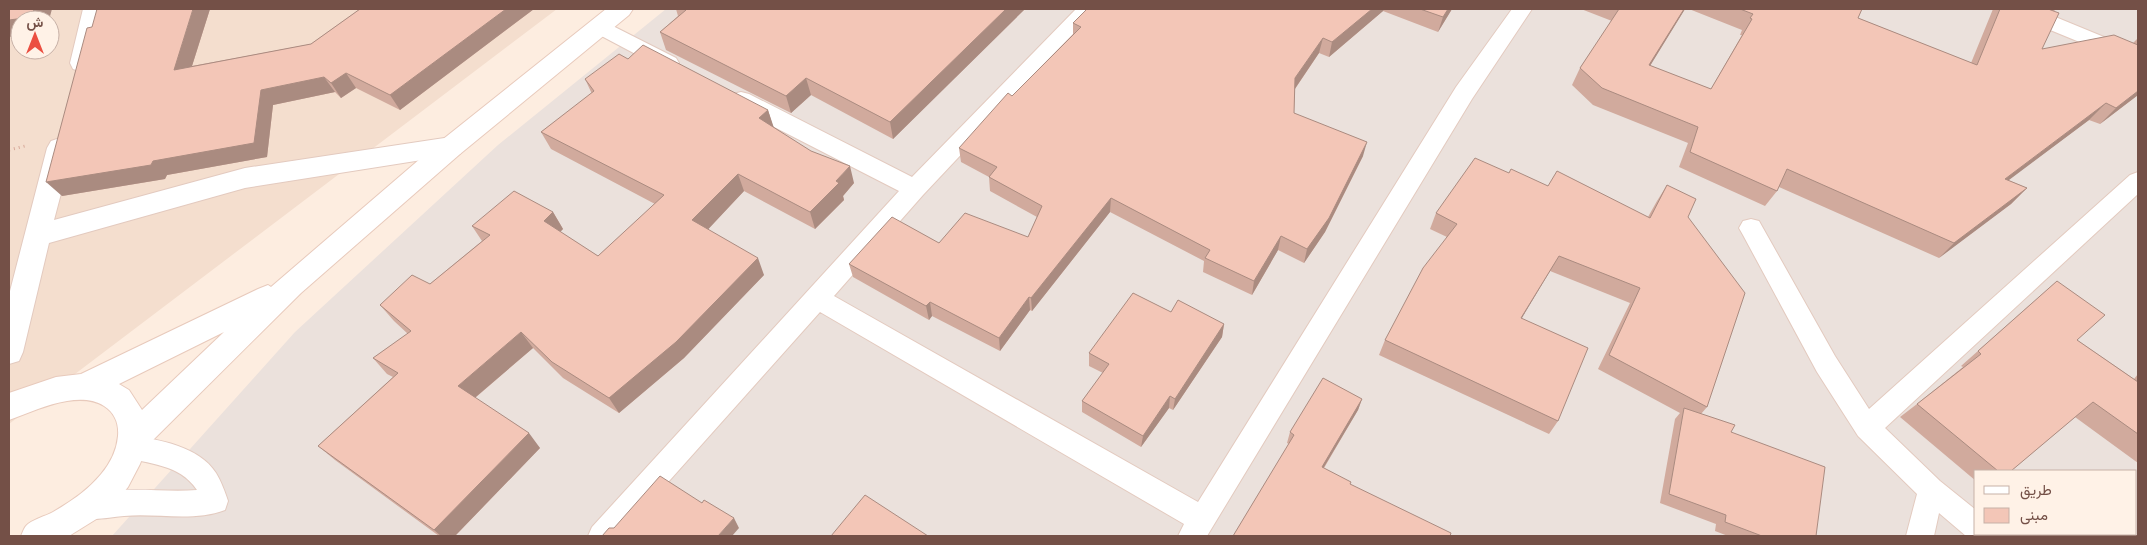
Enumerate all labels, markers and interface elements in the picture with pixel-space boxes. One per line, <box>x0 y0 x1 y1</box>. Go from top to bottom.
north arrow <box>10 10 60 60</box>
text: ش <box>27 14 44 31</box>
legend <box>1974 470 2137 535</box>
text: طريق <box>2020 481 2052 500</box>
text: مبنى <box>2020 506 2048 525</box>

